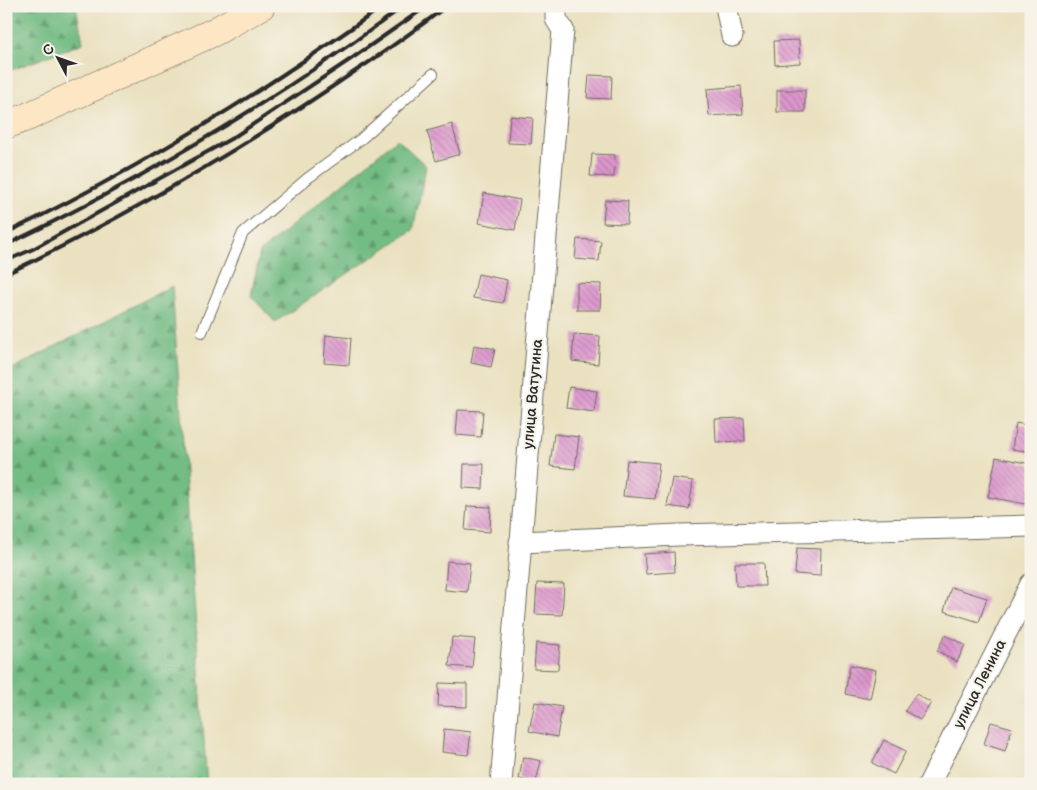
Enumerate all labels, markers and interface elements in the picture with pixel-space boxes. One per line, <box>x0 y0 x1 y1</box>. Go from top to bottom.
north arrow <box>32 32 82 82</box>
text: С <box>39 40 58 59</box>
street label: улица Ватутина <box>519 338 547 450</box>
street label: улица Ленина <box>949 636 1011 732</box>

